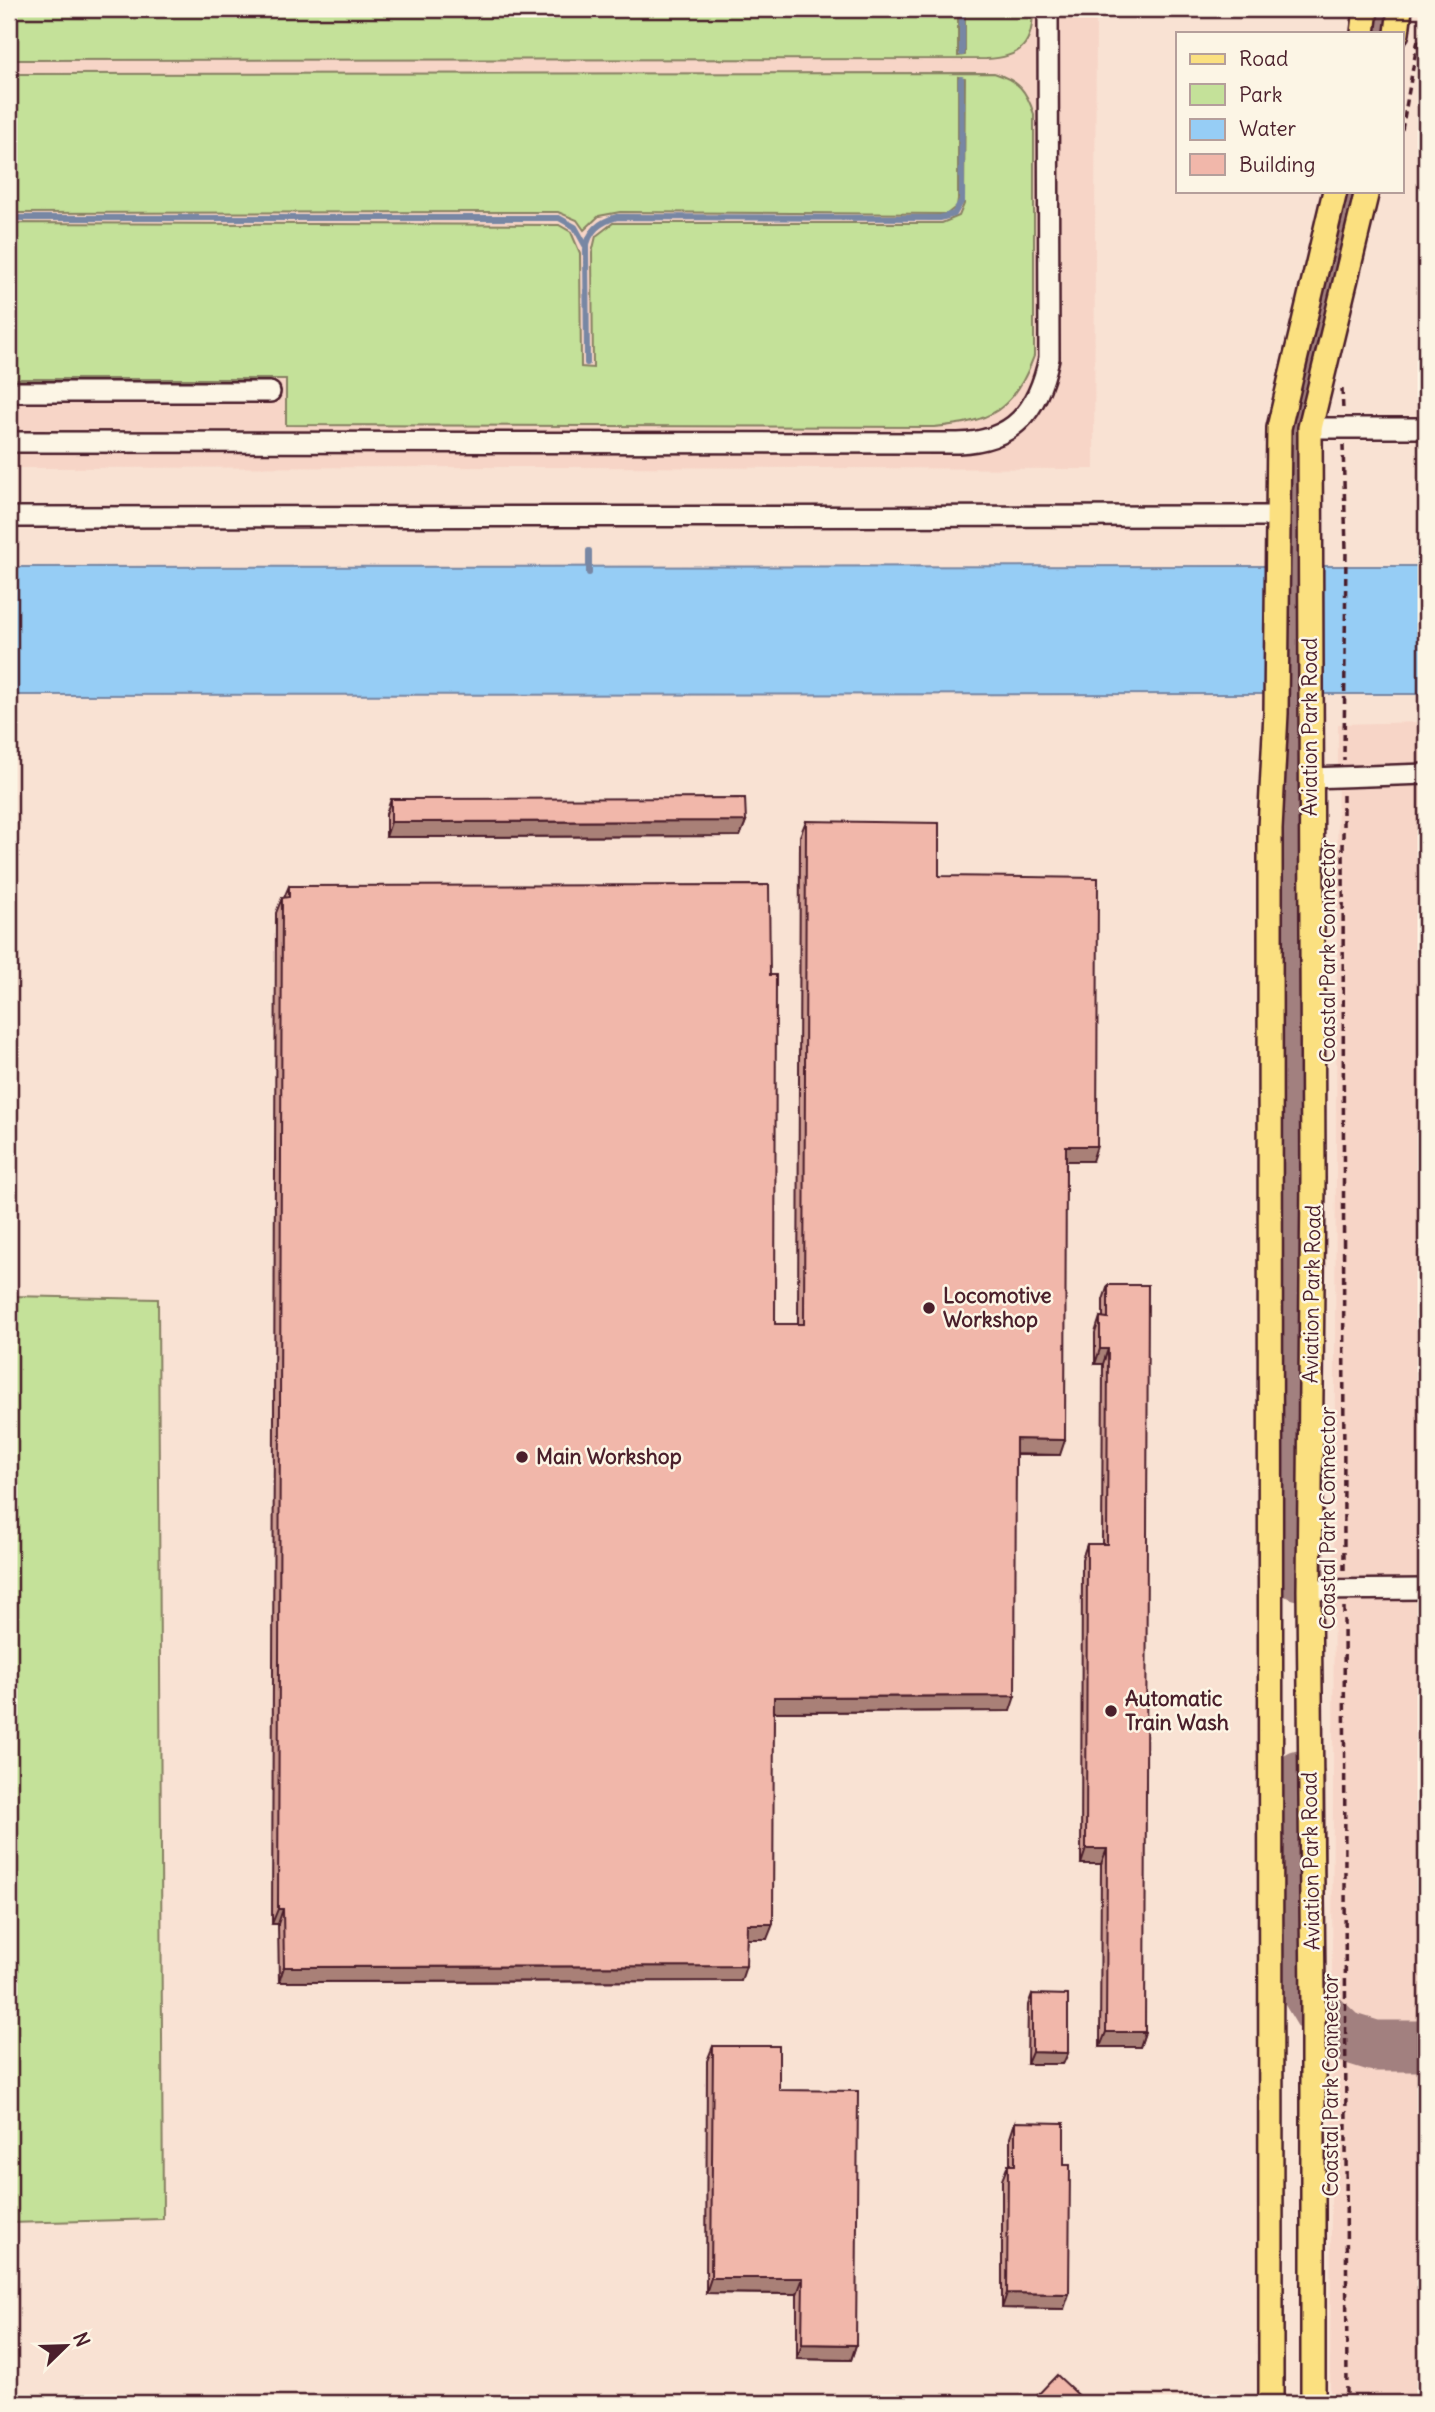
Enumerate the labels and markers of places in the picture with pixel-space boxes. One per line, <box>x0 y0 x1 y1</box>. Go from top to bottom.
place label: Locomotive Workshop <box>943 1282 1052 1333</box>
marker: Locomotive Workshop <box>921 1300 937 1316</box>
place label: Main Workshop <box>536 1443 682 1470</box>
marker: Main Workshop <box>514 1449 530 1465</box>
place label: Automatic Train Wash <box>1125 1685 1229 1736</box>
marker: Automatic Train Wash <box>1103 1703 1119 1719</box>

